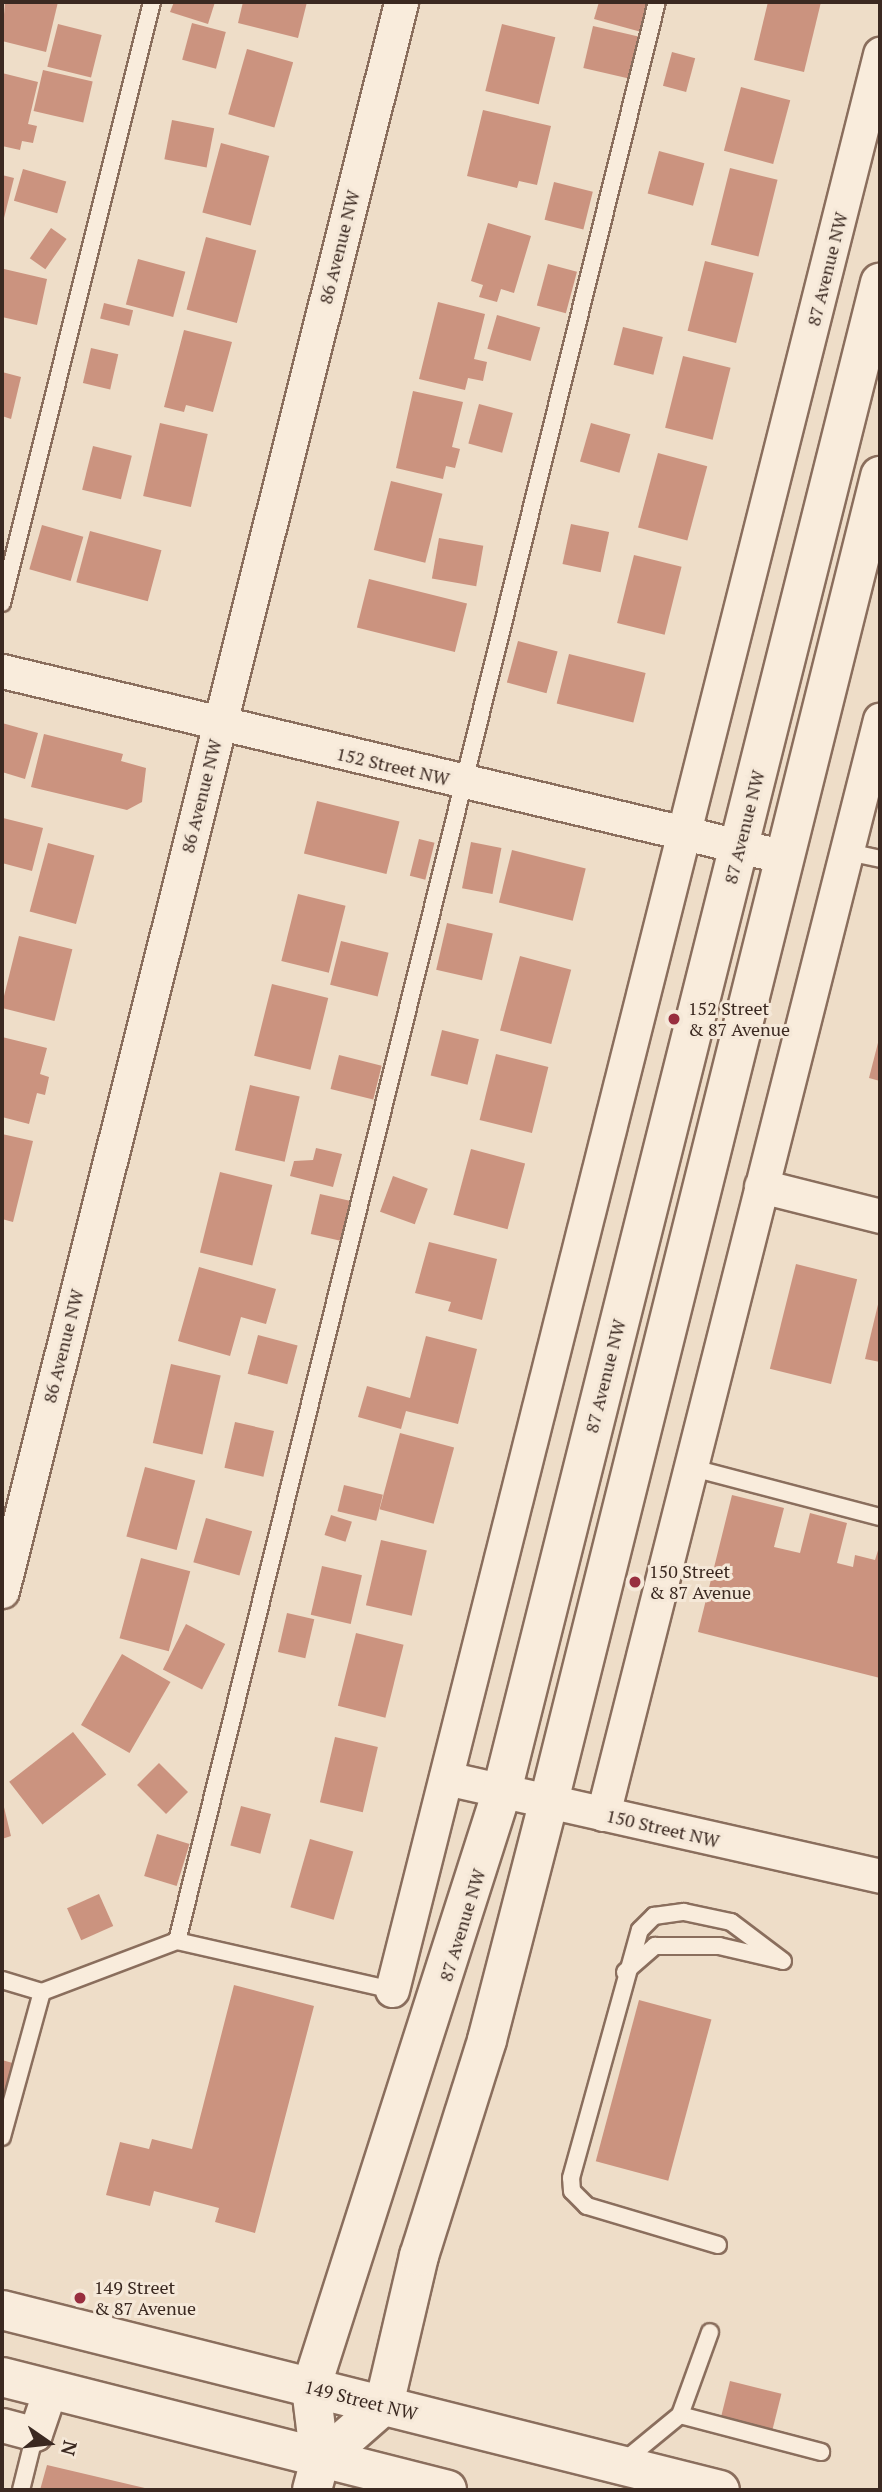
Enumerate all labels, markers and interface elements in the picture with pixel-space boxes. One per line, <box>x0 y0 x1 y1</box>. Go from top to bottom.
street label: 86 Avenue NW <box>314 188 364 306</box>
street label: 87 Avenue NW <box>802 210 852 328</box>
street label: 86 Avenue NW <box>176 737 226 855</box>
street label: 152 Street NW <box>334 742 452 790</box>
street label: 87 Avenue NW <box>719 768 769 886</box>
place label: 152 Street & 87 Avenue <box>688 998 791 1040</box>
marker: 152 Street & 87 Avenue <box>666 1011 682 1027</box>
street label: 86 Avenue NW <box>38 1287 88 1405</box>
street label: 87 Avenue NW <box>580 1317 630 1435</box>
place label: 150 Street & 87 Avenue <box>649 1561 752 1604</box>
marker: 150 Street & 87 Avenue <box>627 1574 643 1590</box>
street label: 150 Street NW <box>604 1804 722 1852</box>
street label: 87 Avenue NW <box>435 1866 489 1984</box>
place label: 149 Street & 87 Avenue <box>94 2277 197 2320</box>
marker: 149 Street & 87 Avenue <box>72 2290 88 2306</box>
street label: 149 Street NW <box>302 2376 420 2424</box>
north arrow <box>14 2408 84 2478</box>
text: N <box>56 2438 84 2458</box>

